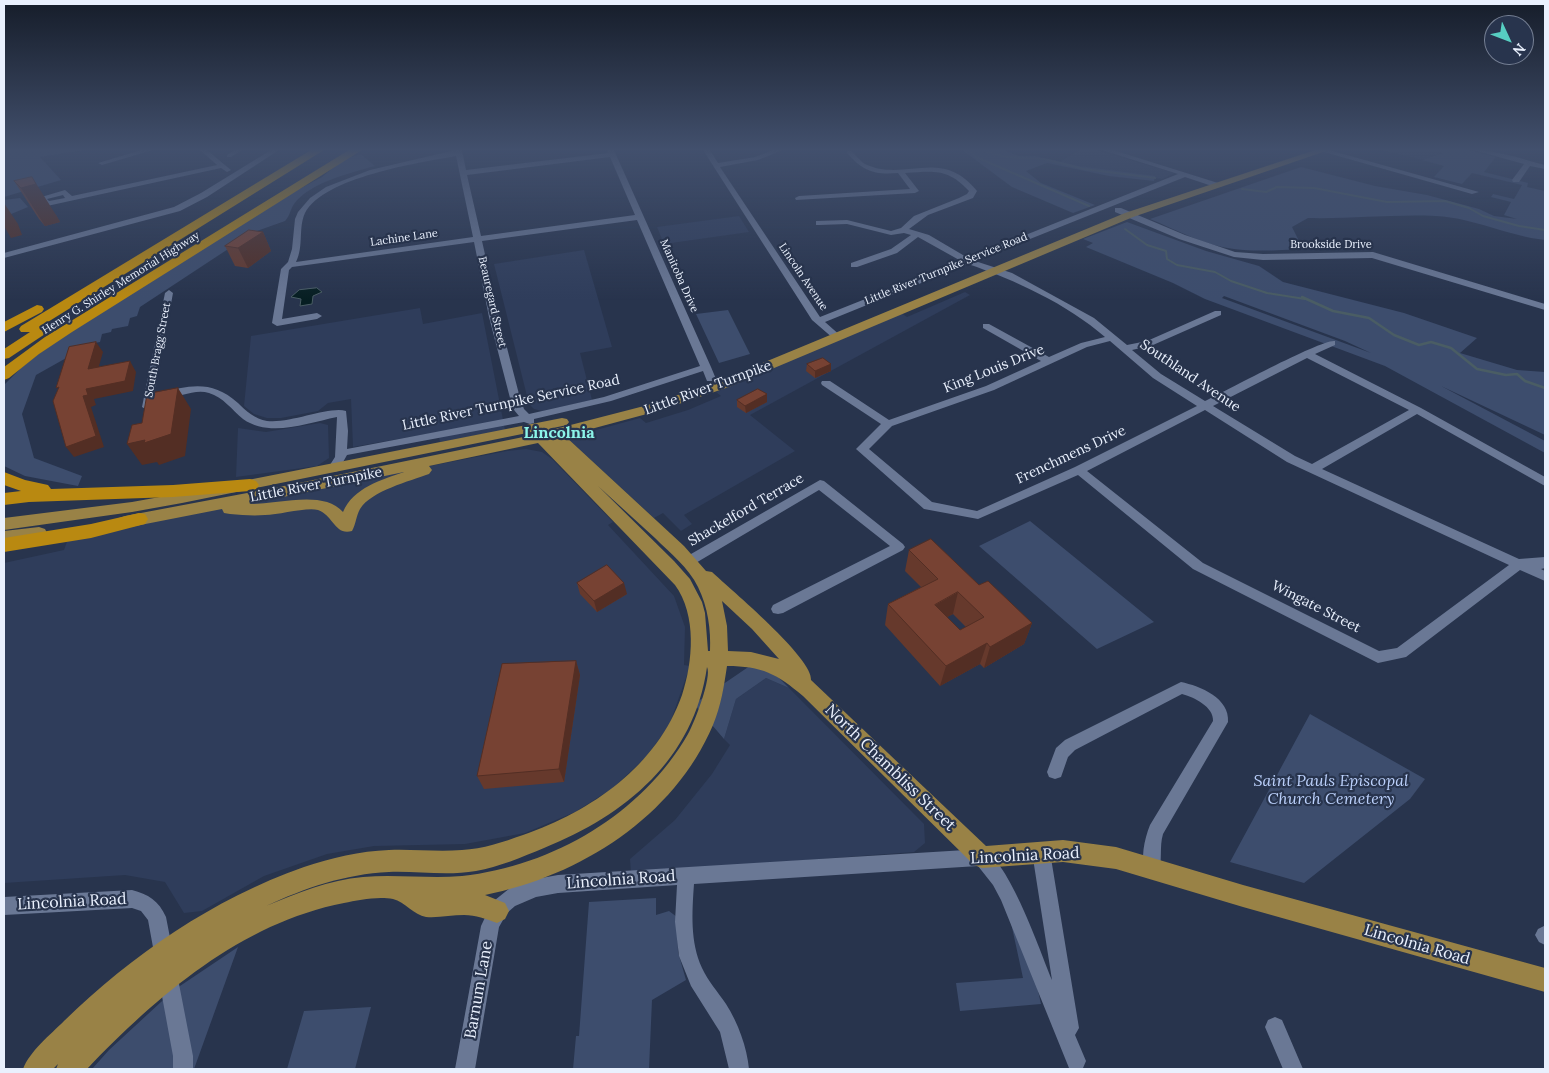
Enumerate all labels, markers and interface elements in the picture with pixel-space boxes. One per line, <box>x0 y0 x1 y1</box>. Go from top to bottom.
north arrow <box>1484 15 1534 65</box>
text: N <box>1509 39 1530 60</box>
street label: Lachine Lane <box>369 227 439 249</box>
street label: Henry G. Shirley Memorial Highway <box>40 229 202 337</box>
street label: Little River Turnpike Service Road <box>863 230 1029 308</box>
street label: Manitoba Drive <box>657 237 701 315</box>
street label: Brookside Drive <box>1290 238 1372 252</box>
street label: Lincoln Avenue <box>776 241 830 313</box>
street label: Beauregard Street <box>475 255 509 349</box>
street label: South Bragg Street <box>142 301 174 399</box>
street label: Southland Avenue <box>1137 336 1243 416</box>
street label: King Louis Drive <box>941 341 1047 397</box>
street label: Little River Turnpike <box>642 357 774 419</box>
street label: Little River Turnpike Service Road <box>401 372 621 434</box>
street label: Frenchmens Drive <box>1013 422 1129 488</box>
district label: Lincolnia <box>523 423 595 443</box>
street label: Little River Turnpike <box>248 464 384 506</box>
street label: Shackelford Terrace <box>685 470 807 550</box>
street label: Wingate Street <box>1269 577 1363 637</box>
street label: North Chambliss Street <box>821 701 959 835</box>
park label: Saint Pauls Episcopal Church Cemetery <box>1253 771 1409 809</box>
street label: Lincolnia Road <box>970 844 1080 868</box>
street label: Lincolnia Road <box>566 867 676 893</box>
street label: Lincolnia Road <box>17 890 127 914</box>
street label: Lincolnia Road <box>1362 921 1472 969</box>
street label: Barnum Lane <box>461 940 497 1040</box>

